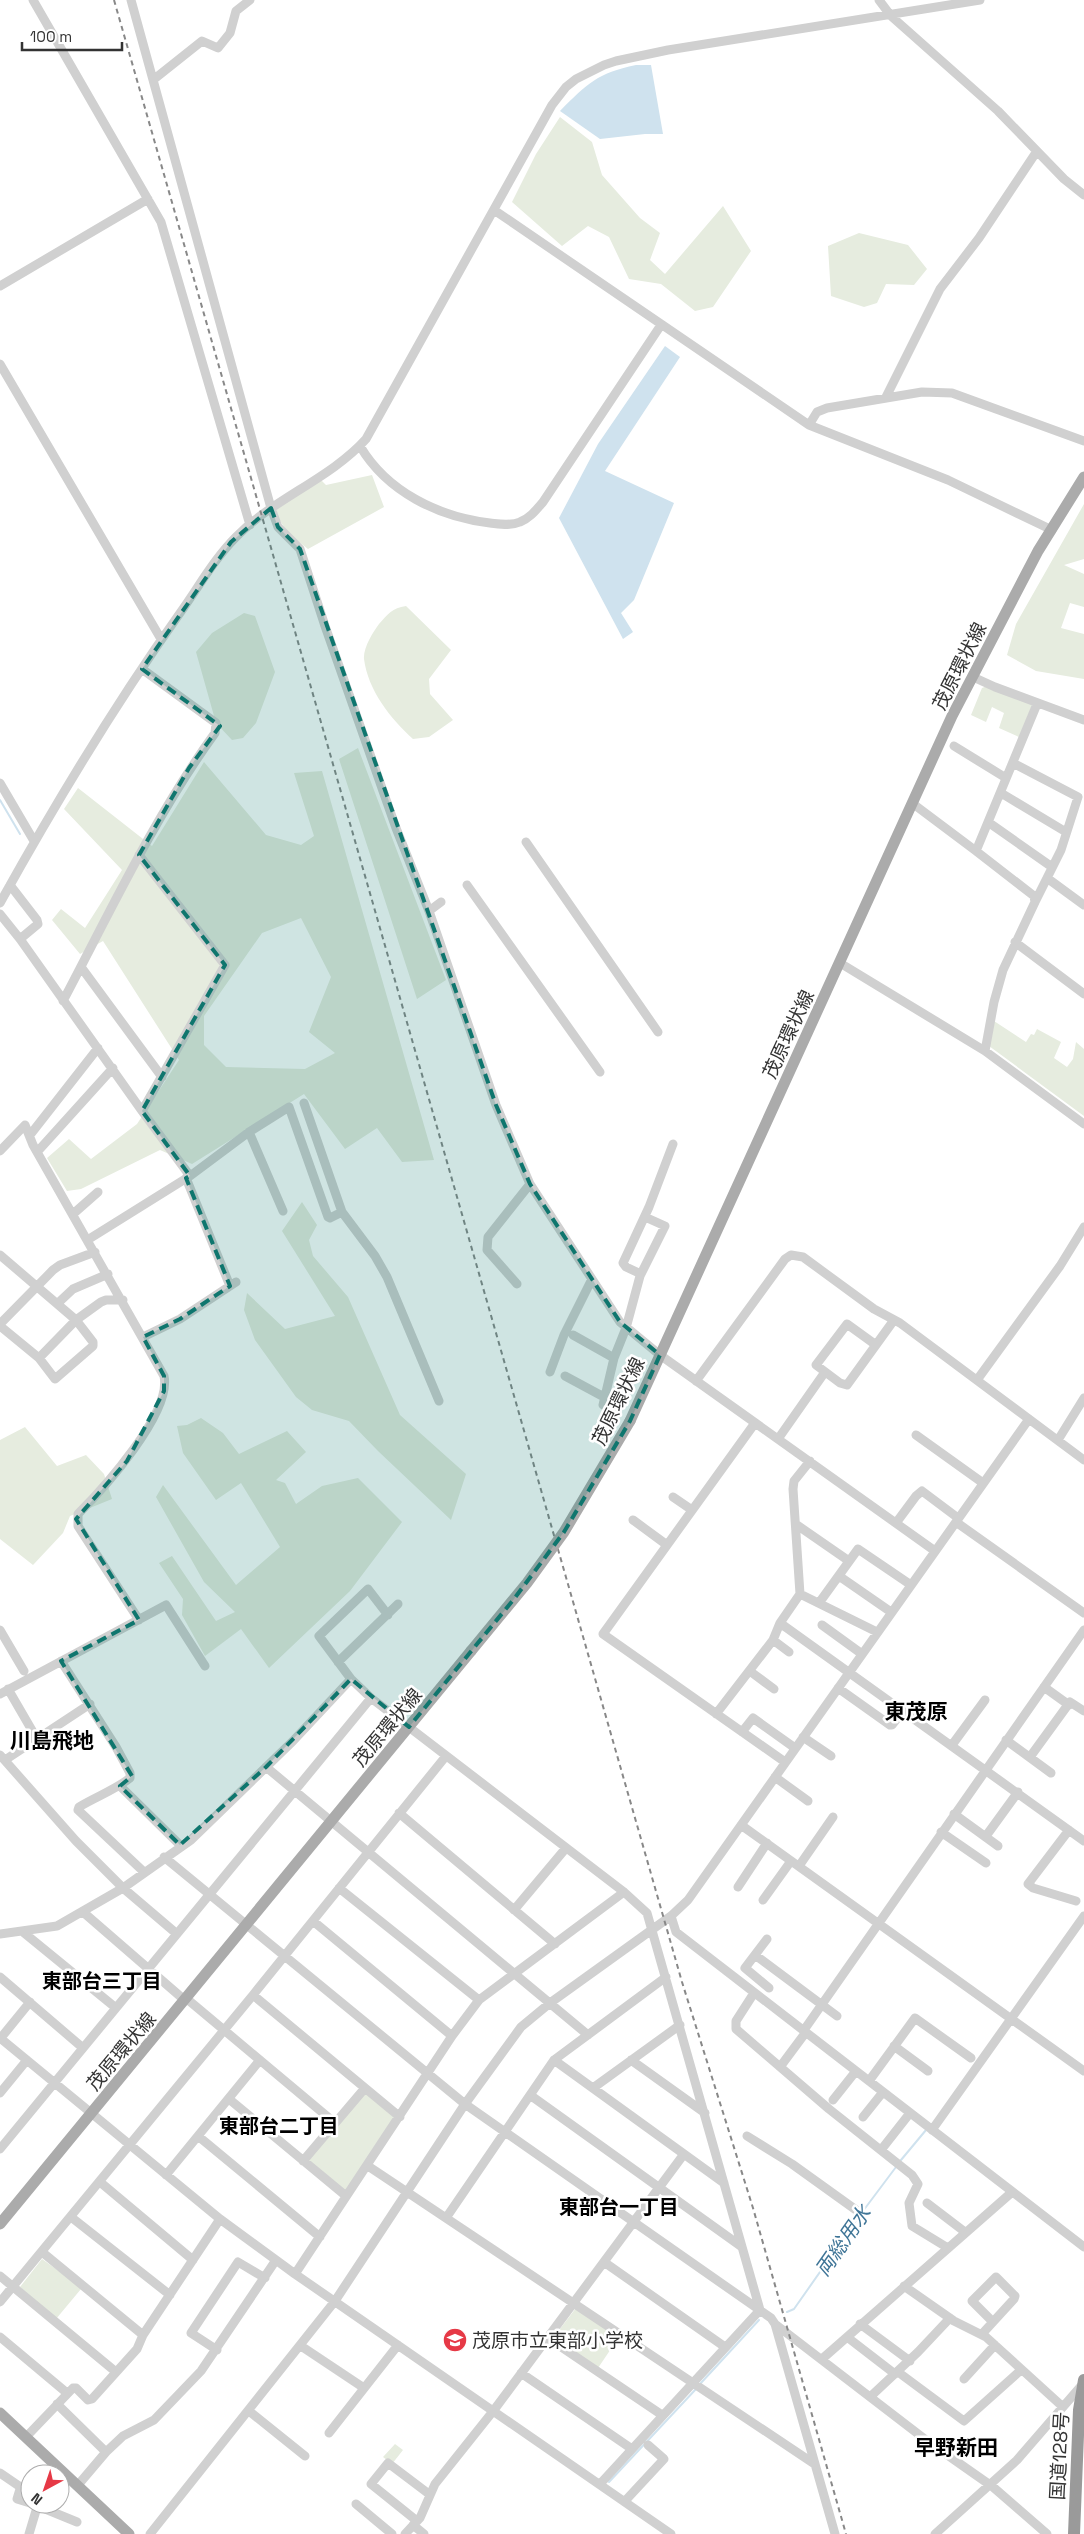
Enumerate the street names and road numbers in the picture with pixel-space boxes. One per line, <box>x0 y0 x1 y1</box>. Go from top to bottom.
street label: 茂原環状線 <box>927 618 992 714</box>
street label: 茂原環状線 <box>757 986 820 1083</box>
street label: 茂原環状線 <box>586 1353 651 1449</box>
street label: 茂原環状線 <box>347 1683 427 1772</box>
street label: 茂原環状線 <box>81 2007 161 2096</box>
street label: 国道128号 <box>1045 2411 1074 2501</box>

